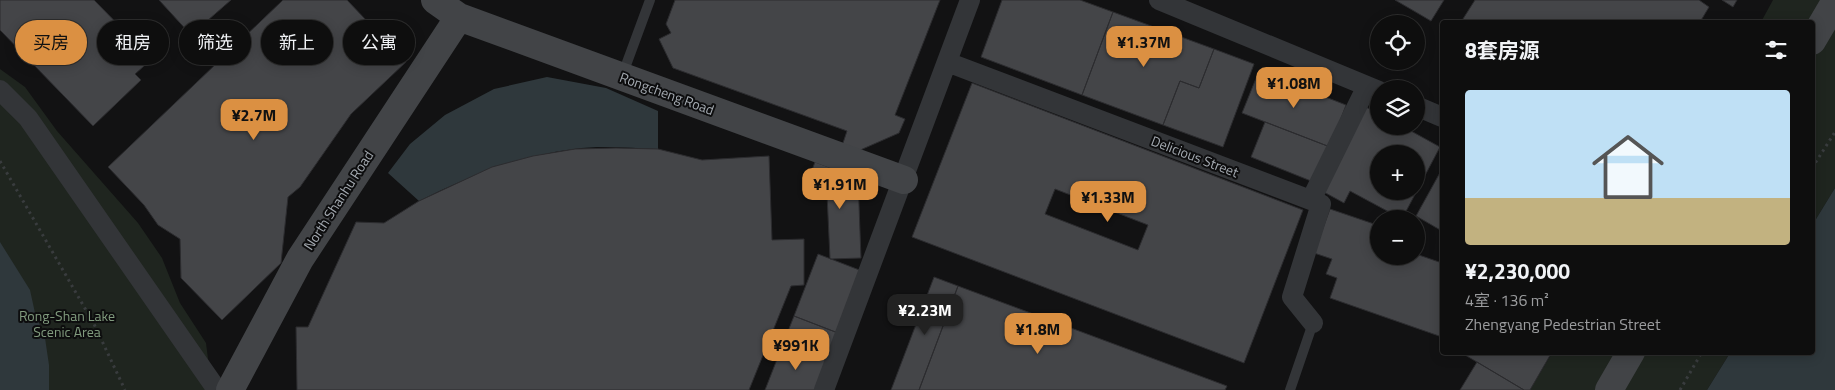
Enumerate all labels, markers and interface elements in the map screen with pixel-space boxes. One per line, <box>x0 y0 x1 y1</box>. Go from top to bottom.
map controls <box>1370 15 1425 265</box>
button: locate <box>1370 15 1425 70</box>
chip: 买房 <box>15 20 87 65</box>
chip: 租房 <box>97 20 169 65</box>
chip: 筛选 <box>179 20 251 65</box>
chip: 新上 <box>261 20 333 65</box>
chip: 公寓 <box>343 20 415 65</box>
pin: ¥1.37M <box>1103 26 1185 68</box>
text: ¥1.37M <box>1117 30 1171 54</box>
text: 8套房源 <box>1465 34 1540 66</box>
icon: filters <box>1762 36 1790 64</box>
street label: Rongcheng Road <box>617 66 717 120</box>
pin: ¥1.08M <box>1253 66 1335 109</box>
text: ¥1.08M <box>1267 71 1321 95</box>
button: layers <box>1370 80 1425 135</box>
pin: ¥2.7M <box>219 98 289 141</box>
text: ¥2.7M <box>232 103 276 127</box>
icon: home <box>1583 122 1673 212</box>
street label: Delicious Street <box>1148 130 1242 182</box>
button: + <box>1370 145 1425 200</box>
street label: North Shanhu Road <box>298 146 378 254</box>
pin: ¥1.91M <box>799 168 881 210</box>
text: ¥1.91M <box>813 172 867 196</box>
pin: ¥1.33M <box>1067 180 1149 223</box>
text: ¥1.33M <box>1081 185 1135 209</box>
button: − <box>1370 210 1425 265</box>
text: ¥2,230,000 <box>1465 255 1570 287</box>
text: 4室 · 136 m² <box>1465 288 1549 312</box>
pin: ¥2.23M <box>884 294 966 336</box>
text: ¥2.23M <box>898 298 952 322</box>
park label: Rong-Shan Lake Scenic Area <box>19 305 115 342</box>
pin: ¥1.8M <box>1003 312 1073 355</box>
text: Zhengyang Pedestrian Street <box>1465 312 1661 336</box>
text: ¥1.8M <box>1016 317 1060 341</box>
pin: ¥991K <box>761 328 831 371</box>
text: ¥991K <box>773 333 819 357</box>

